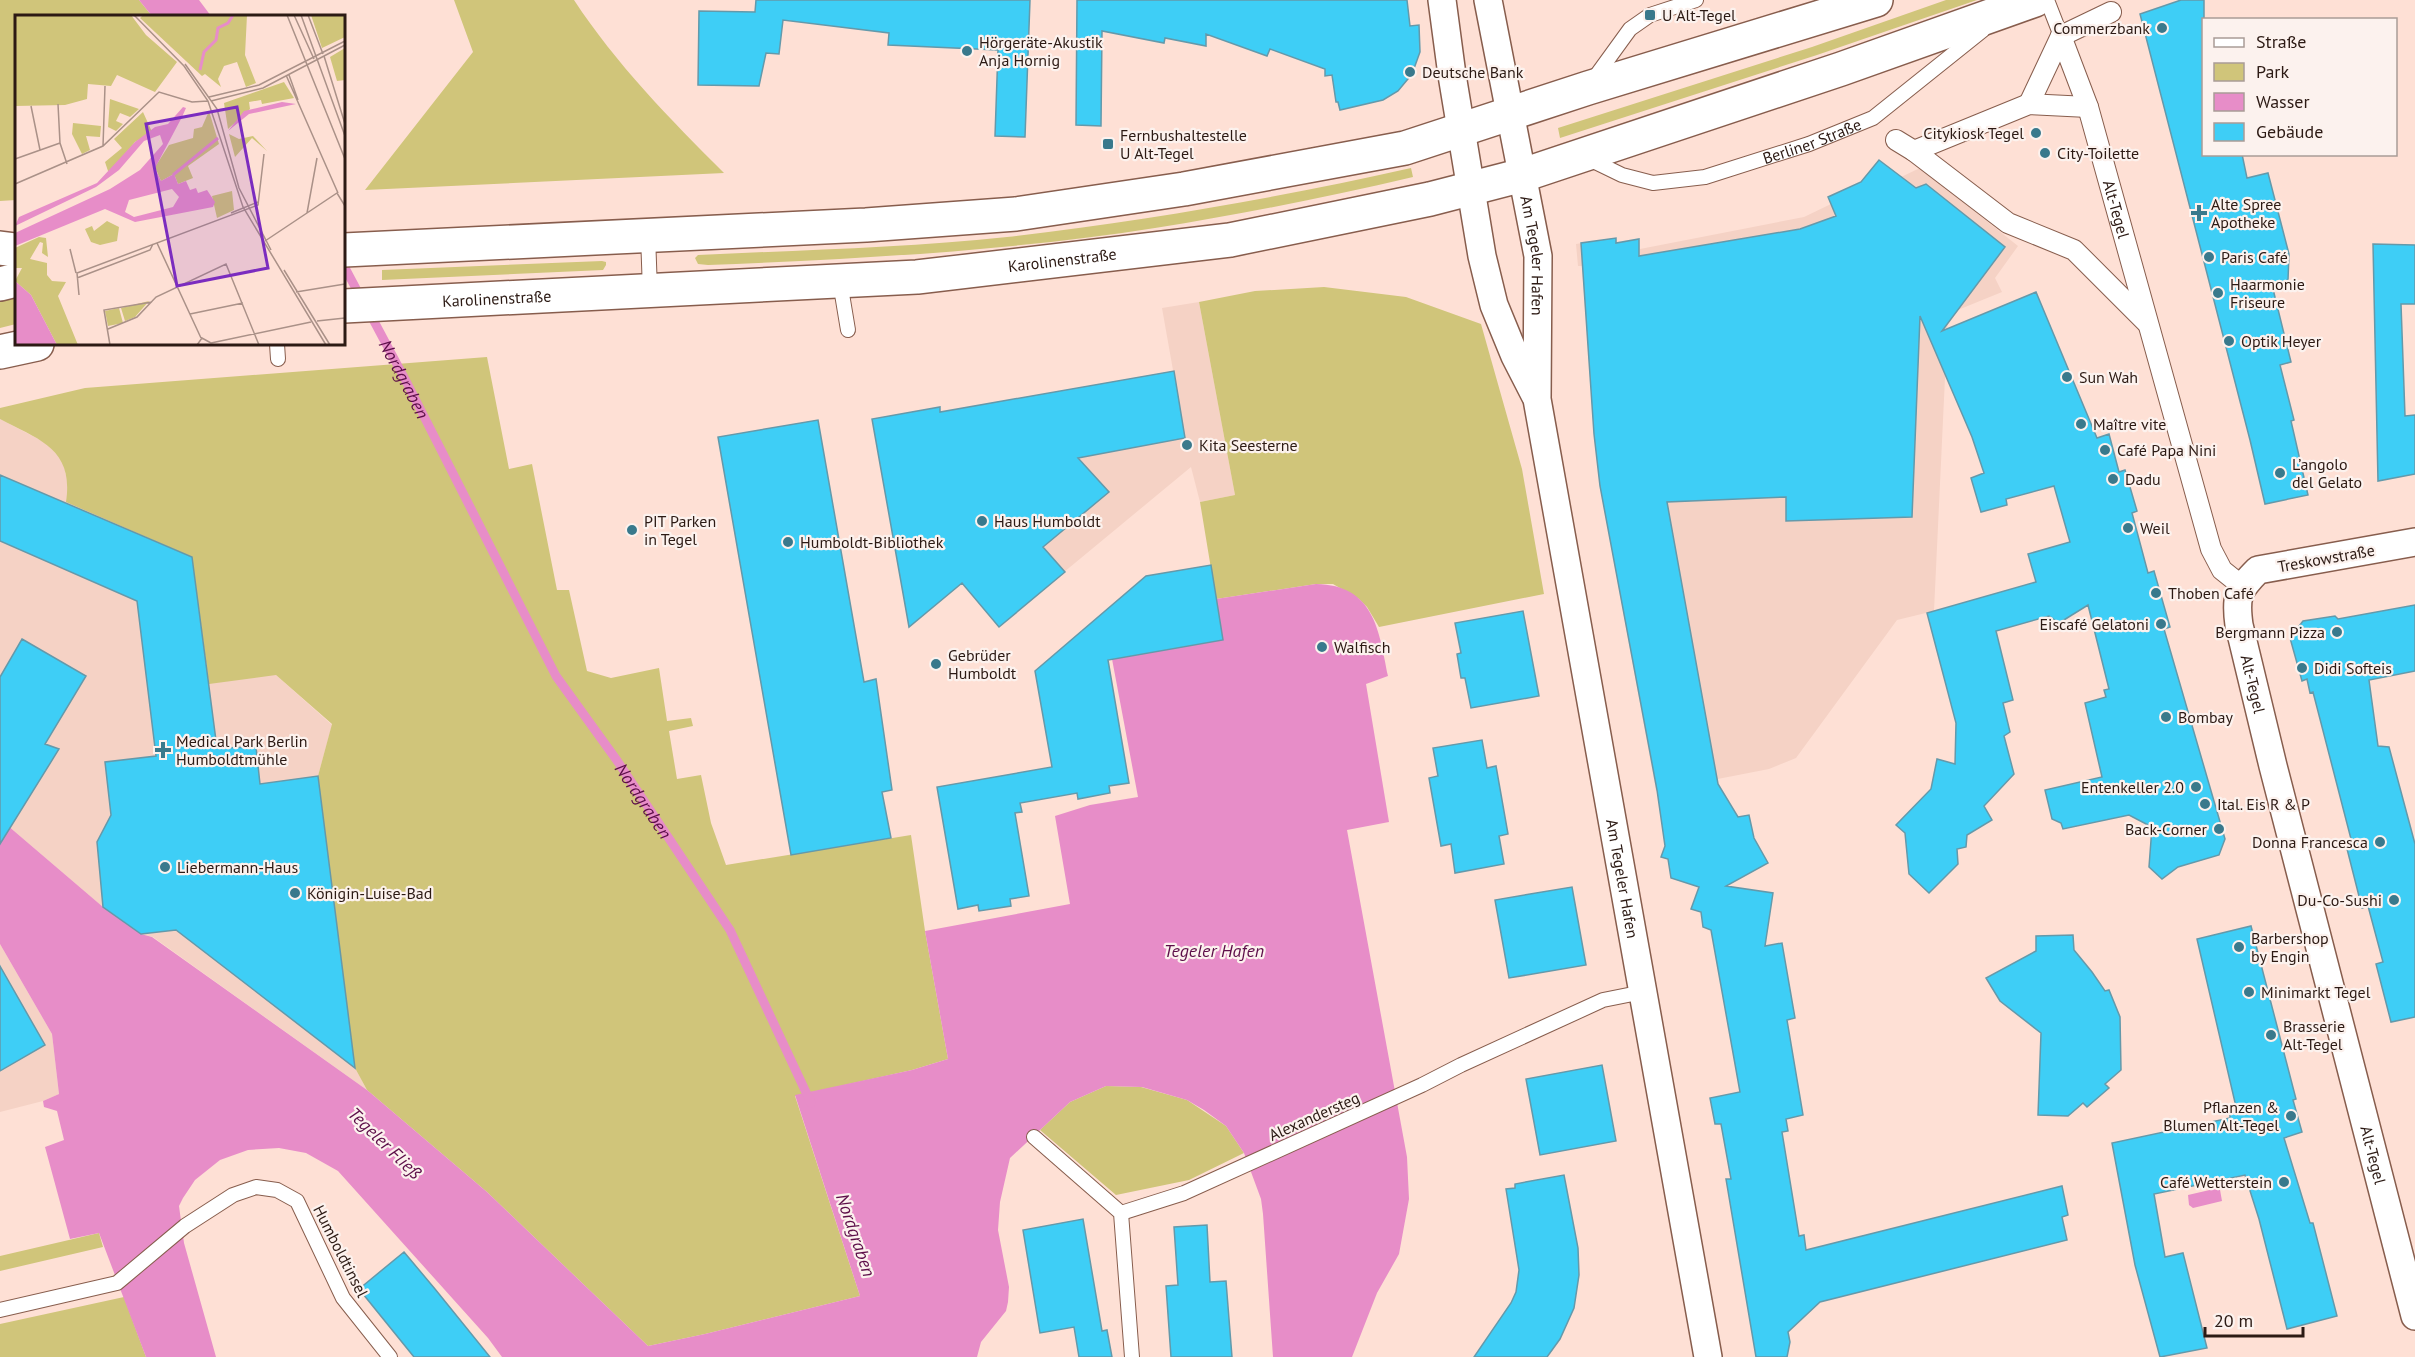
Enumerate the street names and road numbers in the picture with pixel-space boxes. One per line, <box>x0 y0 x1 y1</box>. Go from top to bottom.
street label: Berliner Straße <box>1760 114 1864 168</box>
street label: Alt-Tegel <box>2099 178 2134 241</box>
street label: Am Tegeler Hafen <box>1516 194 1548 316</box>
street label: Karolinenstraße <box>1007 243 1118 276</box>
street label: Karolinenstraße <box>442 286 552 311</box>
street label: Treskowstraße <box>2276 540 2376 576</box>
street label: Alt-Tegel <box>2237 653 2270 716</box>
street label: Am Tegeler Hafen <box>1602 817 1643 940</box>
street label: Alexandersteg <box>1265 1087 1363 1145</box>
street label: Alt-Tegel <box>2356 1124 2391 1187</box>
street label: Humboldtinsel <box>309 1202 373 1301</box>

